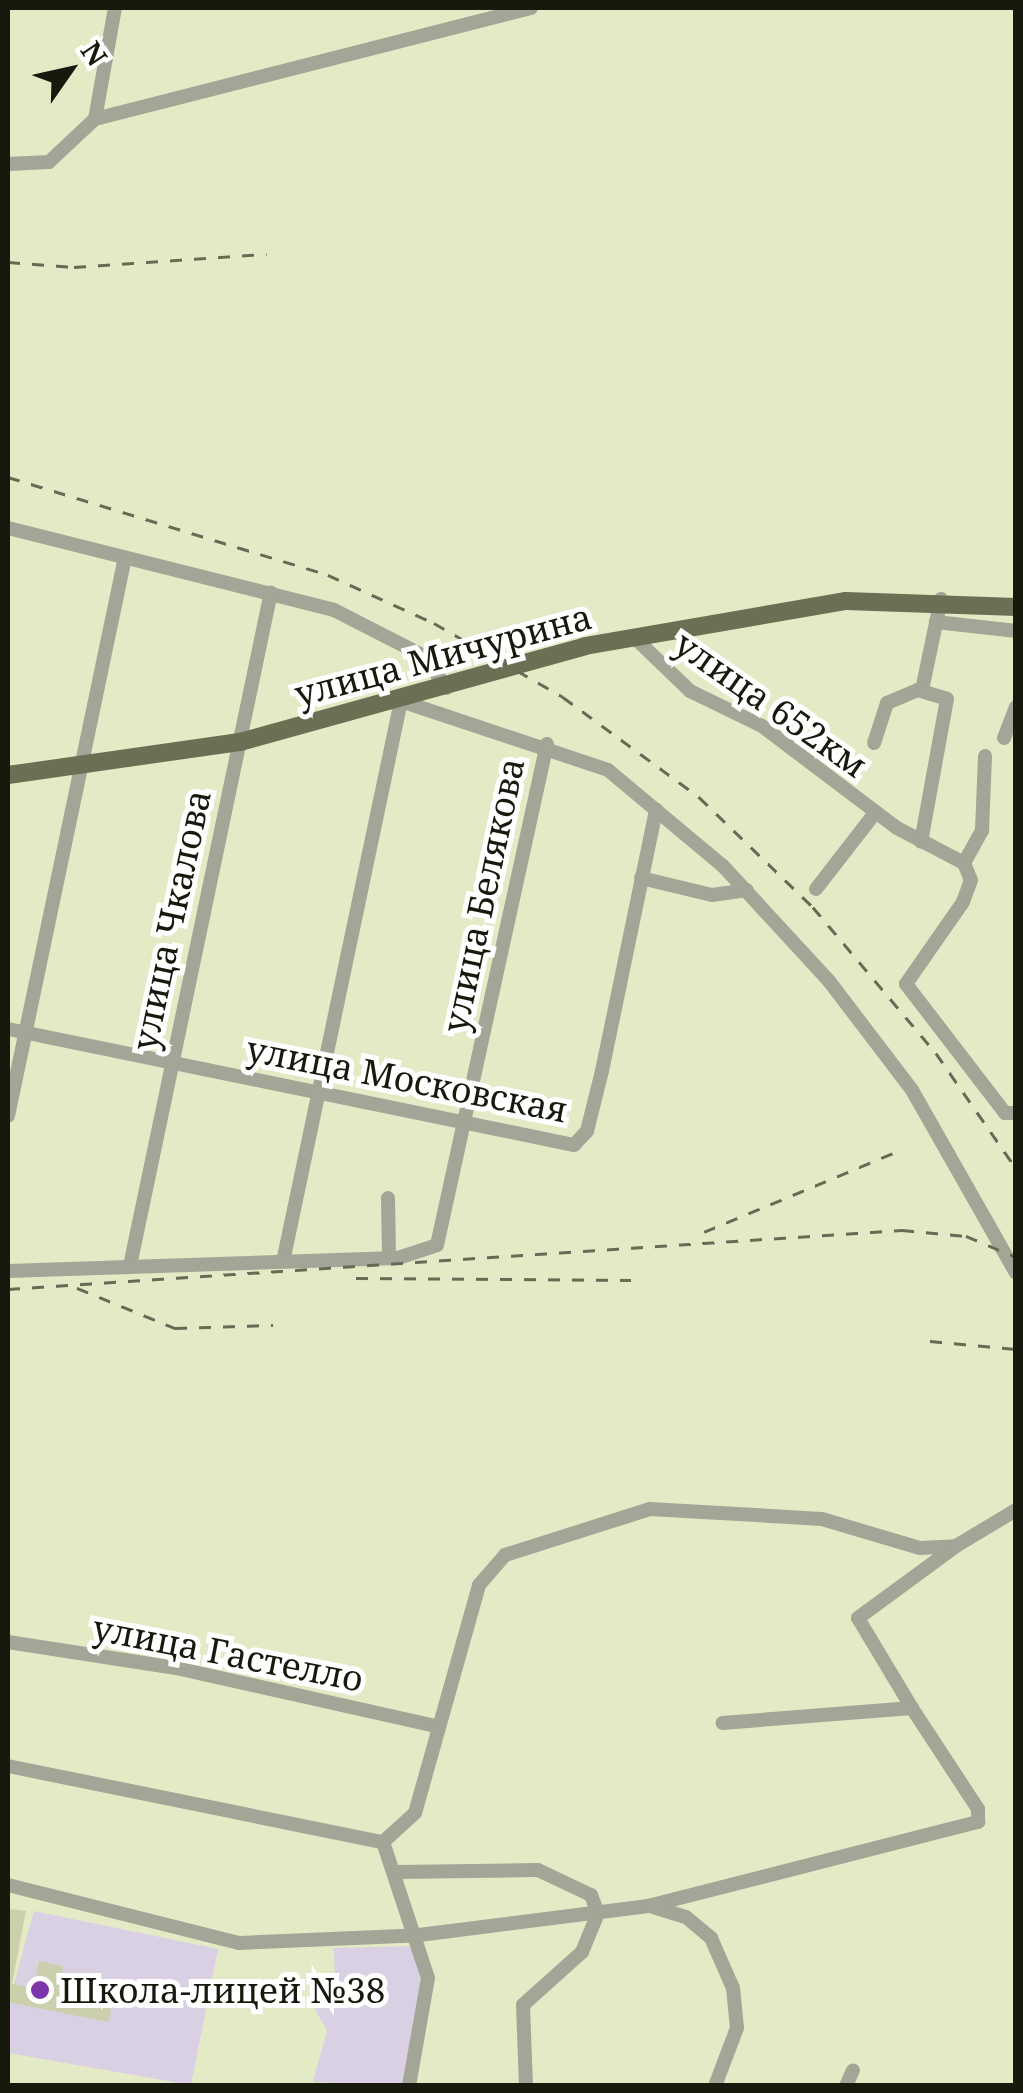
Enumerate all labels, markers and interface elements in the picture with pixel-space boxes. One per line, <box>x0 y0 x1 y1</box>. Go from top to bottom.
north arrow <box>20 20 120 120</box>
text: N <box>73 33 117 73</box>
street label: улица Мичурина <box>290 595 596 715</box>
street label: улица 652км <box>667 622 875 786</box>
street label: улица Белякова <box>433 754 533 1036</box>
street label: улица Чкалова <box>123 786 219 1054</box>
street label: улица Московская <box>243 1027 571 1131</box>
street label: улица Гастелло <box>89 1606 367 1700</box>
place label: Школа-лицей №38 <box>60 1969 385 2011</box>
marker: Школа-лицей №38 <box>29 1979 51 2001</box>

